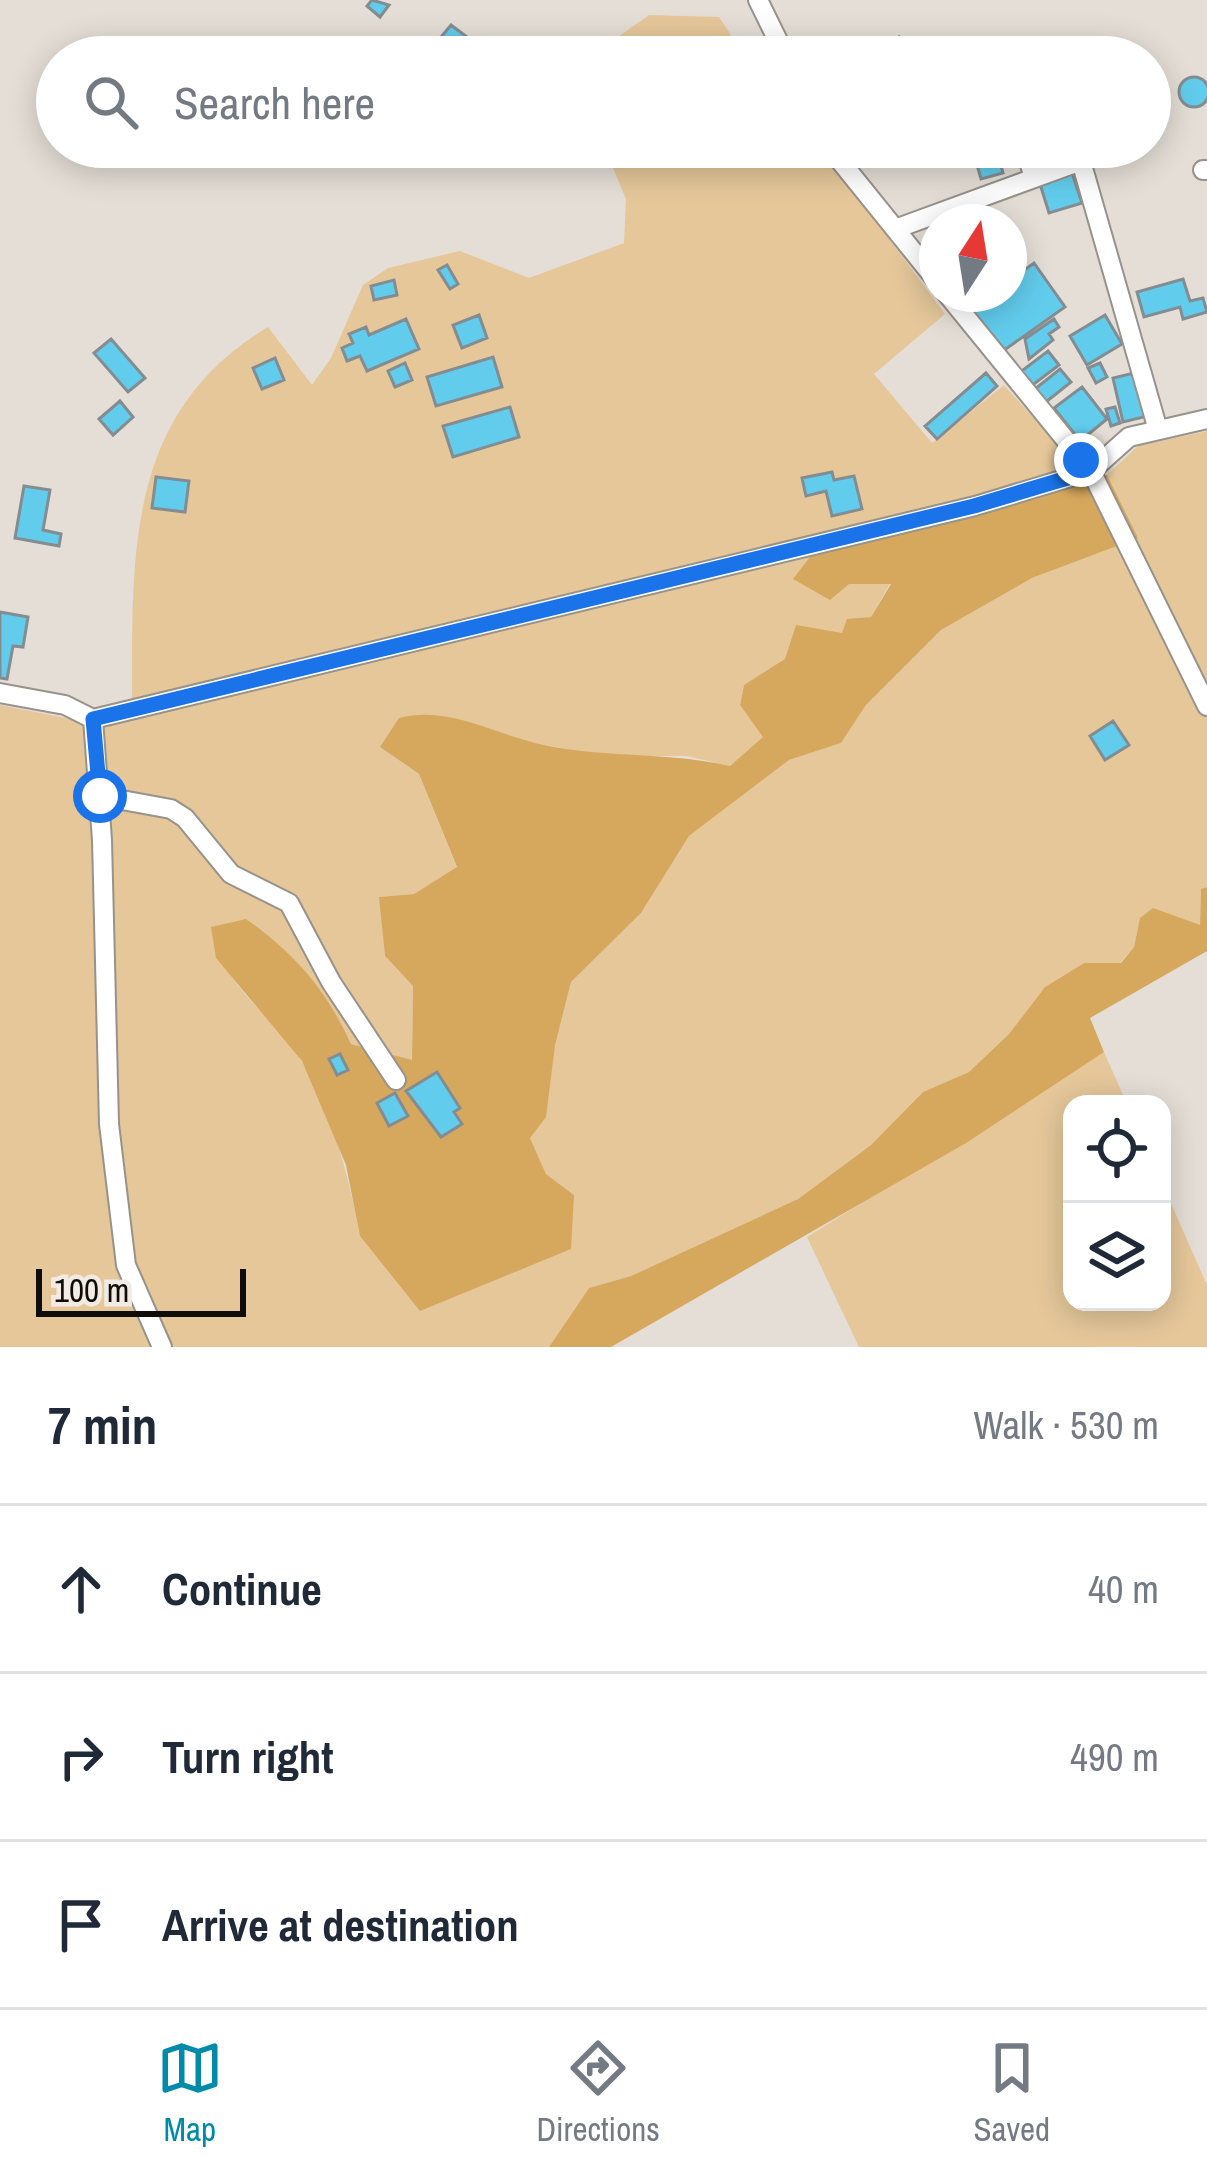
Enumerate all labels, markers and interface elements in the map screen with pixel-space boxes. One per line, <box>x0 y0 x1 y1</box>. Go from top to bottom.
search box <box>36 36 1171 168</box>
icon: search <box>78 69 144 135</box>
text: Search here <box>174 72 375 133</box>
north arrow <box>919 204 1027 312</box>
route end <box>1054 433 1108 487</box>
route start <box>73 769 127 823</box>
map controls <box>1063 1095 1171 1311</box>
button: locate <box>1063 1095 1171 1203</box>
button: layers <box>1063 1203 1171 1311</box>
scale bar <box>36 1263 246 1316</box>
text: 100 m <box>54 1268 129 1312</box>
text: 7 min <box>48 1391 157 1460</box>
text: Walk · 530 m <box>974 1399 1159 1451</box>
icon: ahead <box>48 1556 114 1622</box>
text: Continue <box>162 1558 322 1619</box>
text: 40 m <box>1088 1563 1159 1615</box>
icon: right <box>48 1724 114 1790</box>
text: Turn right <box>162 1726 334 1787</box>
text: 490 m <box>1070 1731 1159 1783</box>
icon: arrive <box>48 1892 114 1958</box>
text: Arrive at destination <box>162 1894 519 1955</box>
tab: Map <box>157 2035 223 2151</box>
tab: Directions <box>536 2035 660 2151</box>
tab: Saved <box>973 2035 1050 2151</box>

